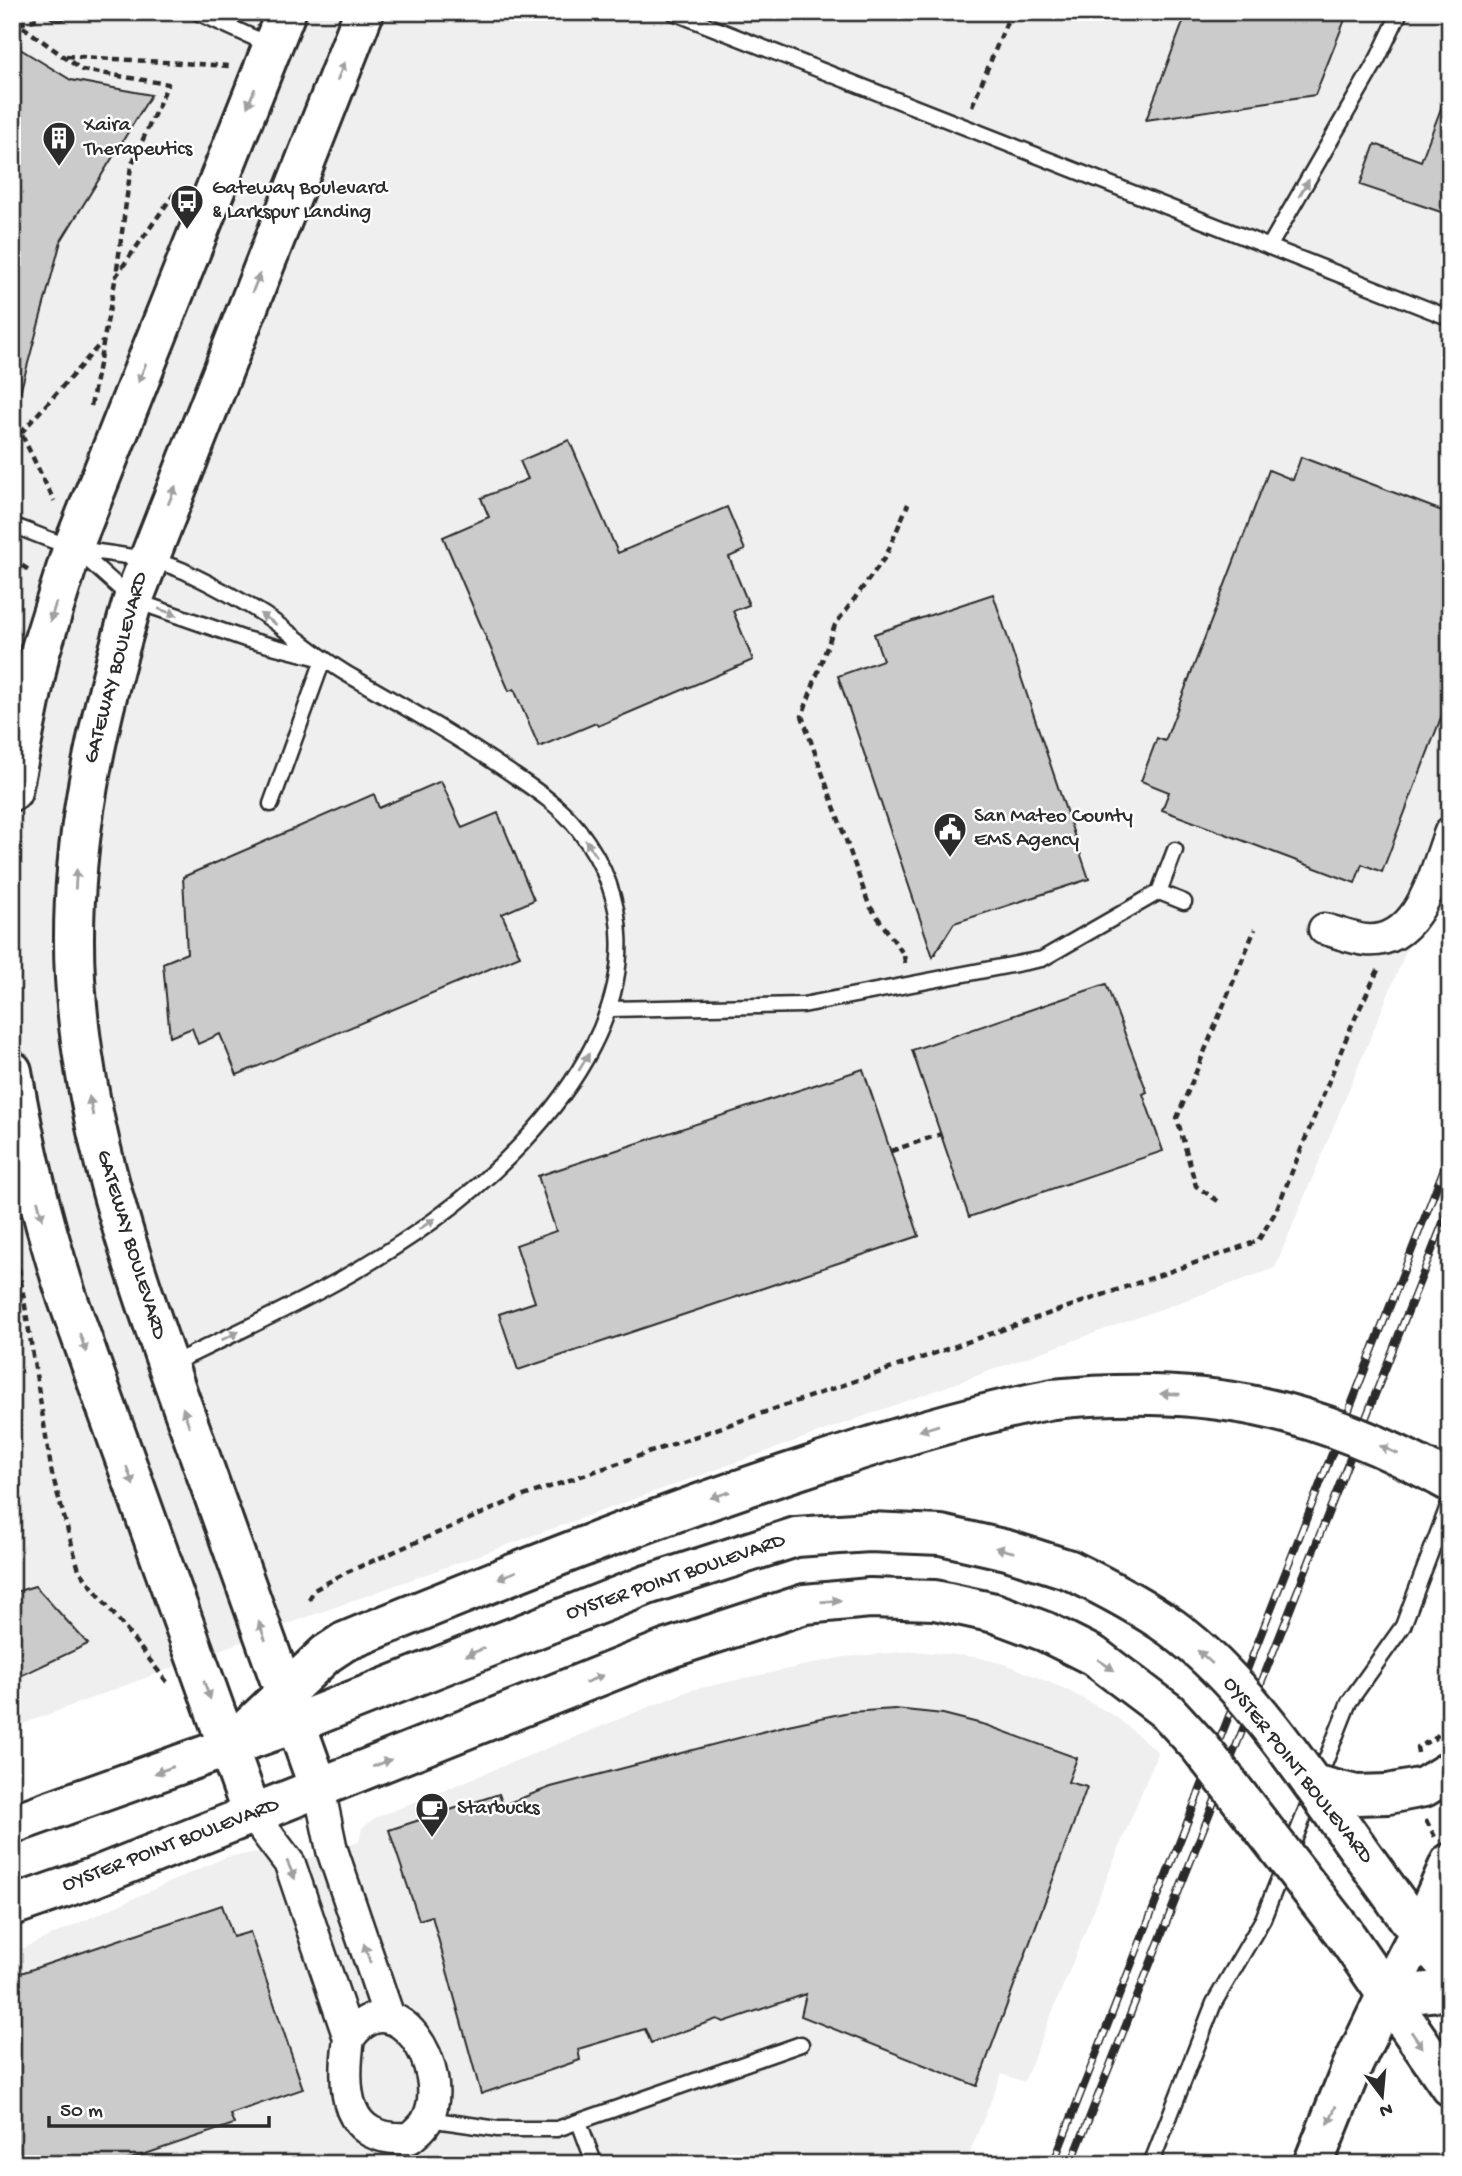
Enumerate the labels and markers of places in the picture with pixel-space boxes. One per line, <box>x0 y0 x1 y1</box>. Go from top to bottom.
place label: Xaira Therapeutics <box>83 114 194 163</box>
building icon: Xaira Therapeutics <box>40 119 78 168</box>
place label: Gateway Boulevard & Larkspur Landing <box>212 177 389 226</box>
bus stop icon: Gateway Boulevard & Larkspur Landing <box>168 182 206 231</box>
place label: San Mateo County EMS Agency <box>974 805 1133 854</box>
public building icon: San Mateo County EMS Agency <box>931 810 969 859</box>
cafe icon: Starbucks <box>413 1790 451 1839</box>
place label: Starbucks <box>457 1797 541 1822</box>

